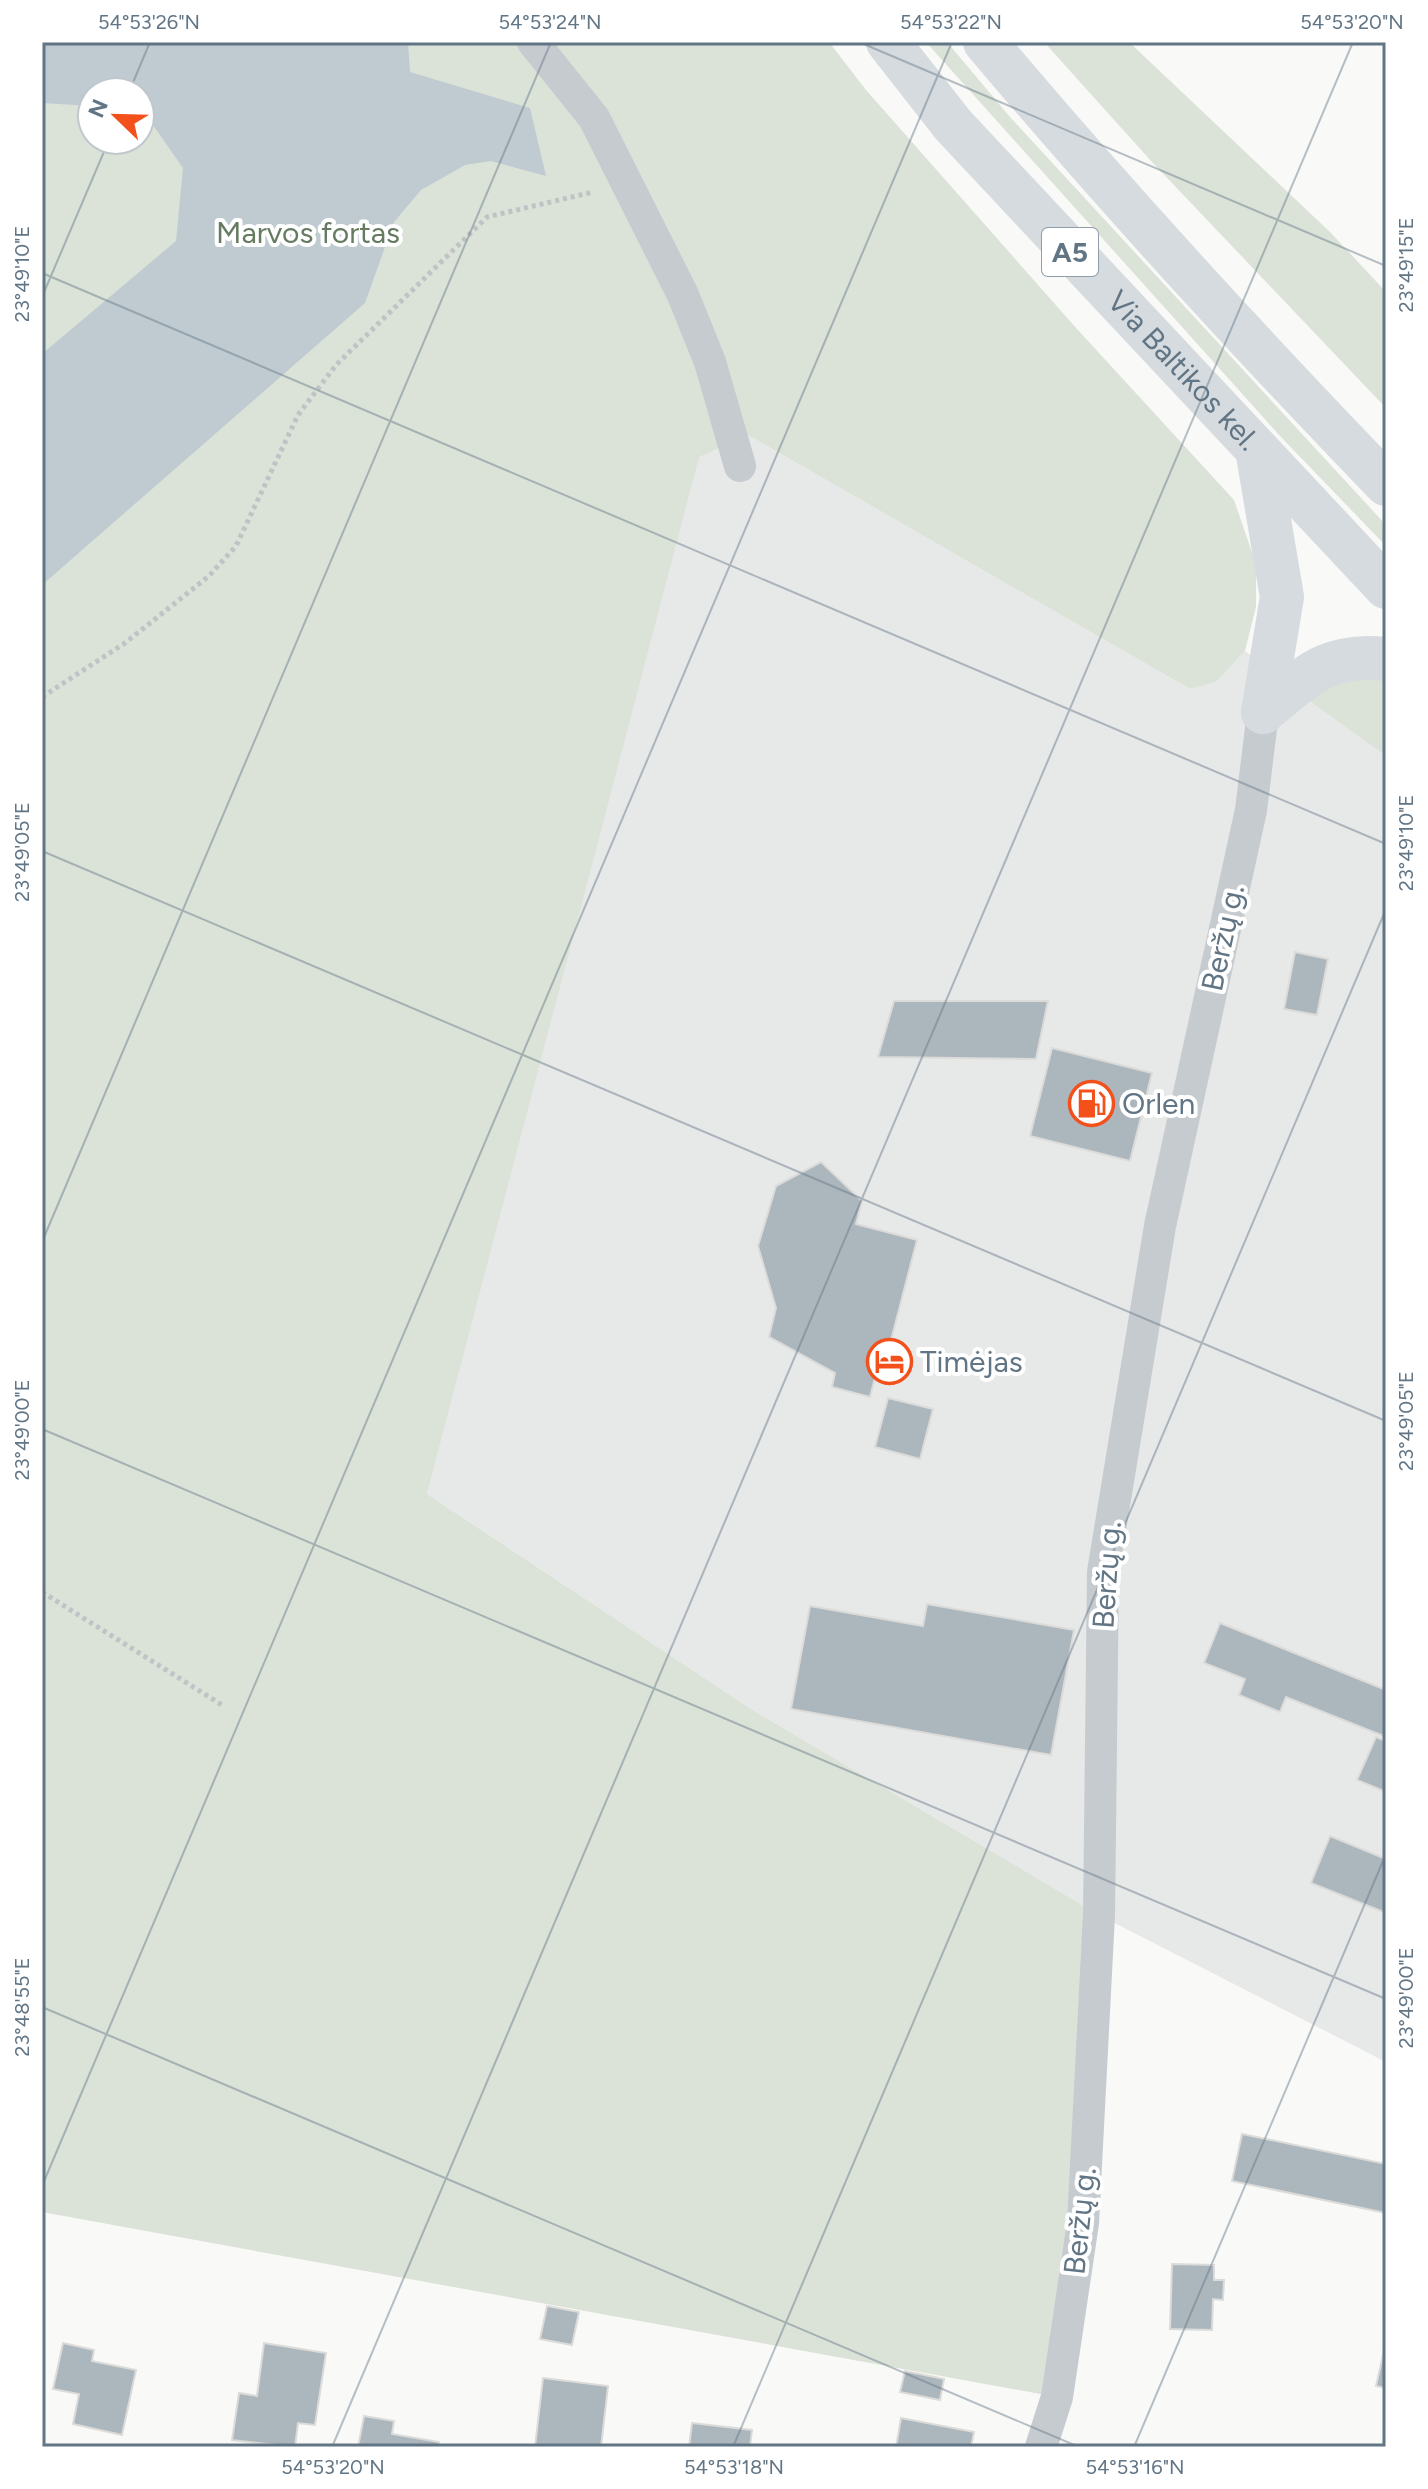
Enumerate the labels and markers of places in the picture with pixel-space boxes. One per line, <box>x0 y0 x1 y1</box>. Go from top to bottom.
fuel station icon: Orlen <box>1067 1080 1115 1128</box>
place label: Orlen <box>1122 1085 1195 1122</box>
hotel icon: Timėjas <box>865 1338 913 1386</box>
place label: Timėjas <box>920 1343 1023 1380</box>

